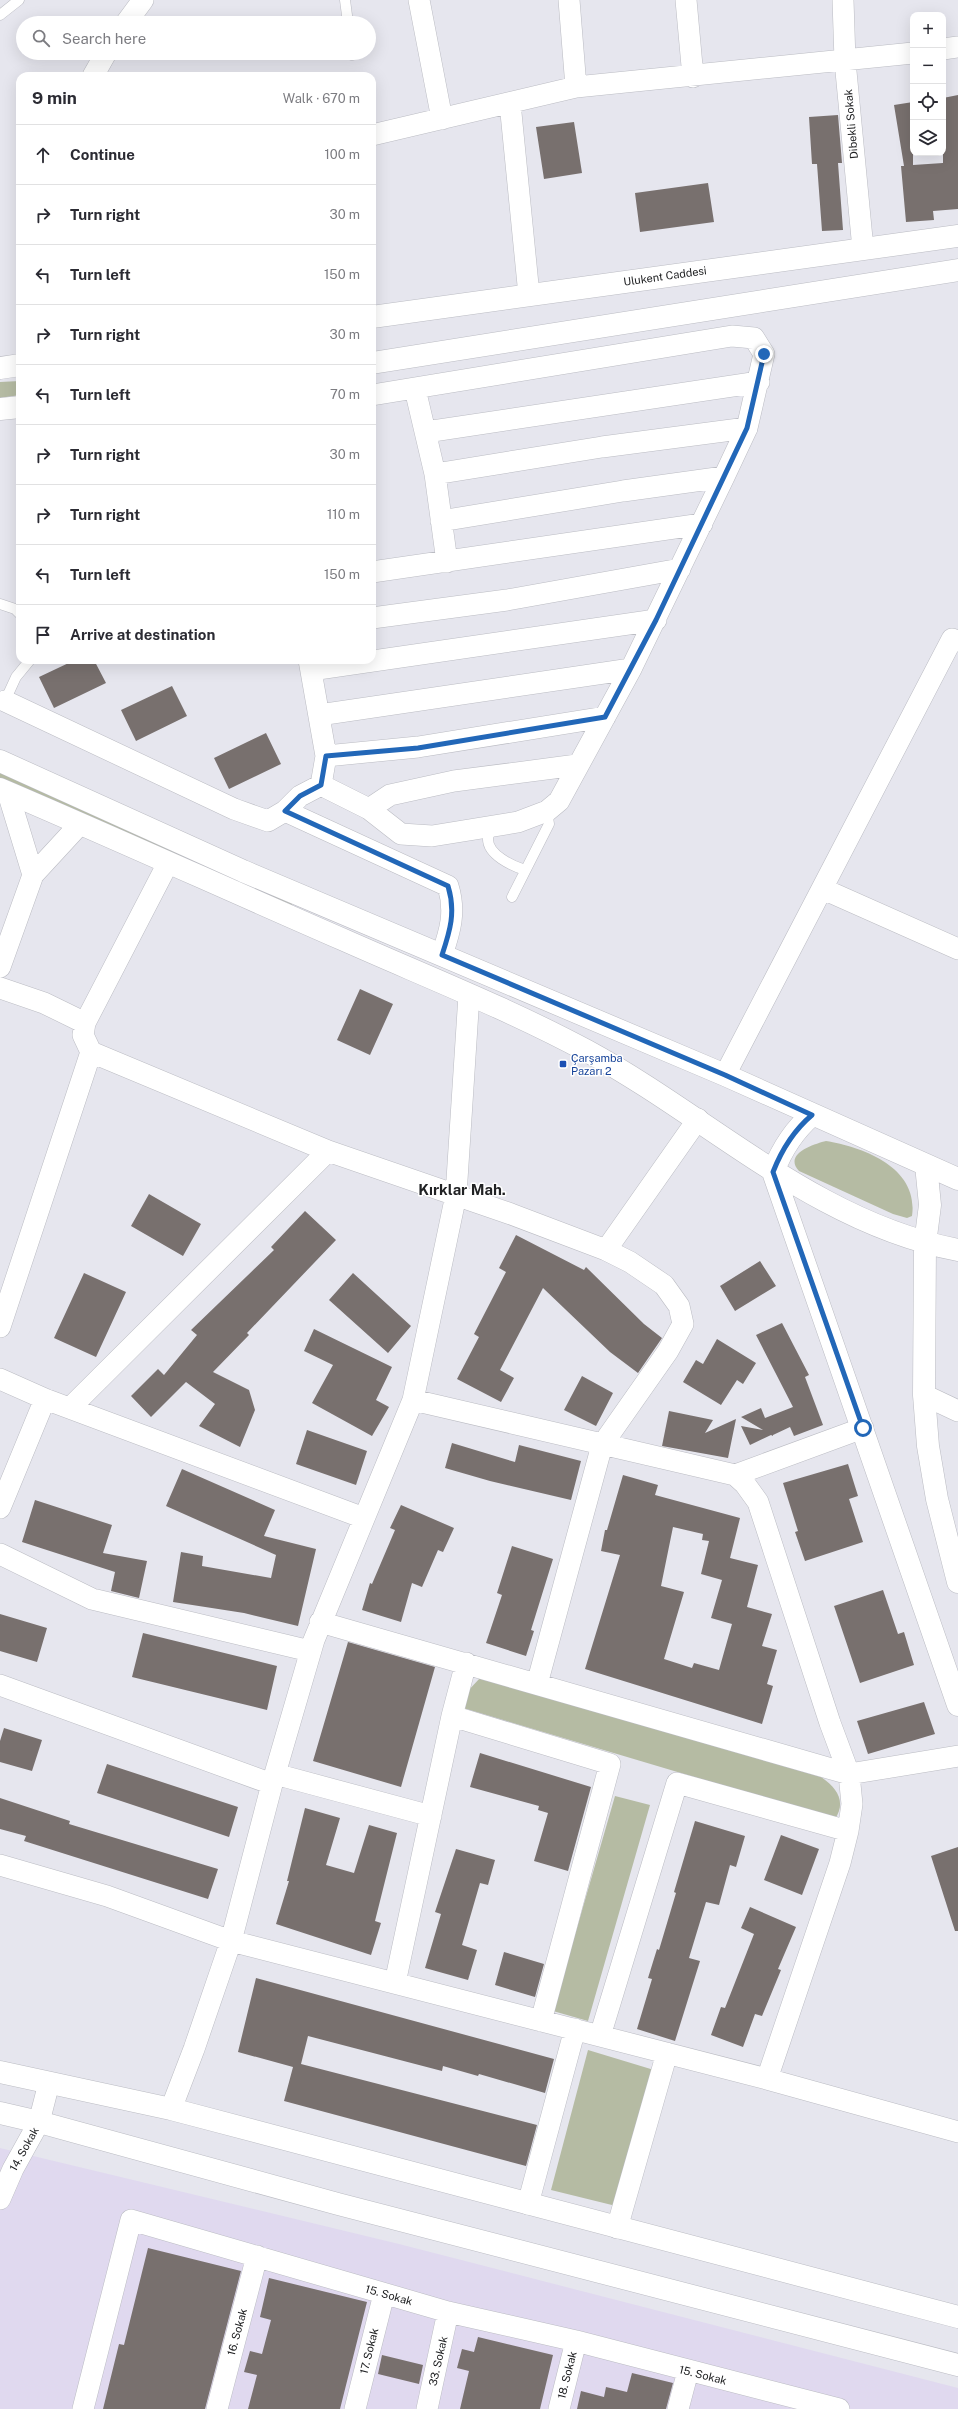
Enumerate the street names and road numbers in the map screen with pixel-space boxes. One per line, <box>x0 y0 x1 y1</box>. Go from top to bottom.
street label: Dibekli Sokak <box>842 89 860 159</box>
street label: Ulukent Caddesi <box>623 264 707 288</box>
street label: 14. Sokak <box>7 2125 41 2173</box>
street label: 15. Sokak <box>364 2283 414 2307</box>
street label: 16. Sokak <box>225 2307 249 2357</box>
street label: 17. Sokak <box>358 2327 380 2375</box>
street label: 33. Sokak <box>426 2335 450 2387</box>
street label: 18. Sokak <box>555 2350 579 2400</box>
street label: 15. Sokak <box>678 2363 728 2387</box>

